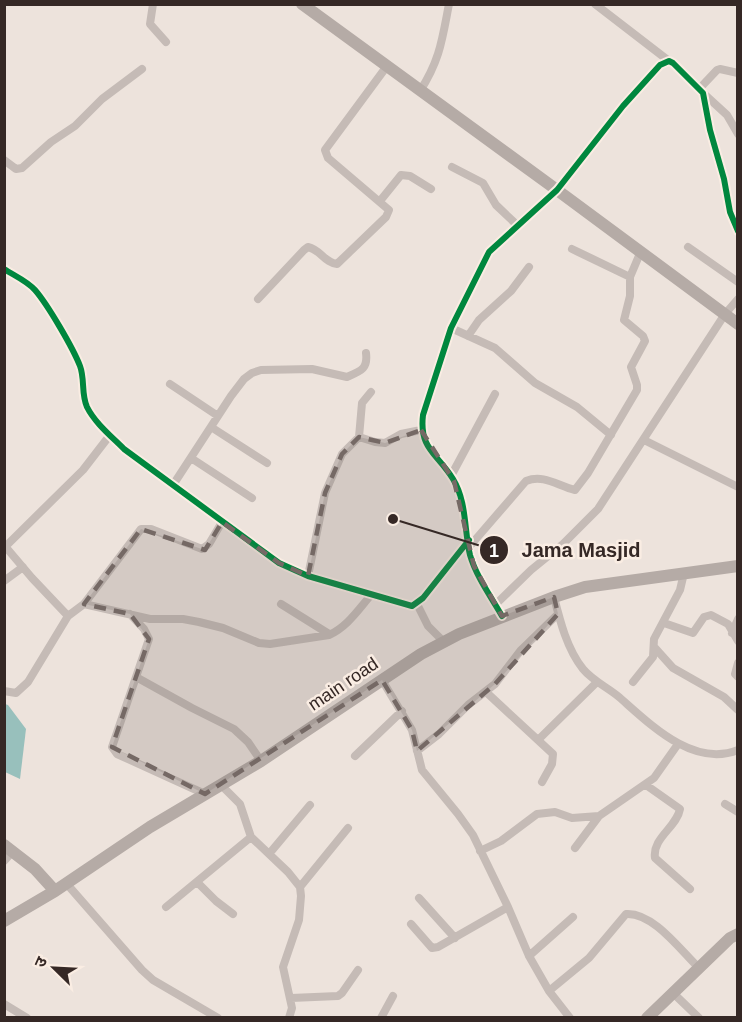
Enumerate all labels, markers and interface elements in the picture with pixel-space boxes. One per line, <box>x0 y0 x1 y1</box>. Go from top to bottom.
callout: Jama Masjid <box>479 531 652 569</box>
text: Jama Masjid <box>522 539 640 561</box>
text: 1 <box>489 541 499 561</box>
street label: main road <box>304 653 382 715</box>
north arrow <box>24 938 84 998</box>
text: उ <box>31 954 51 970</box>

